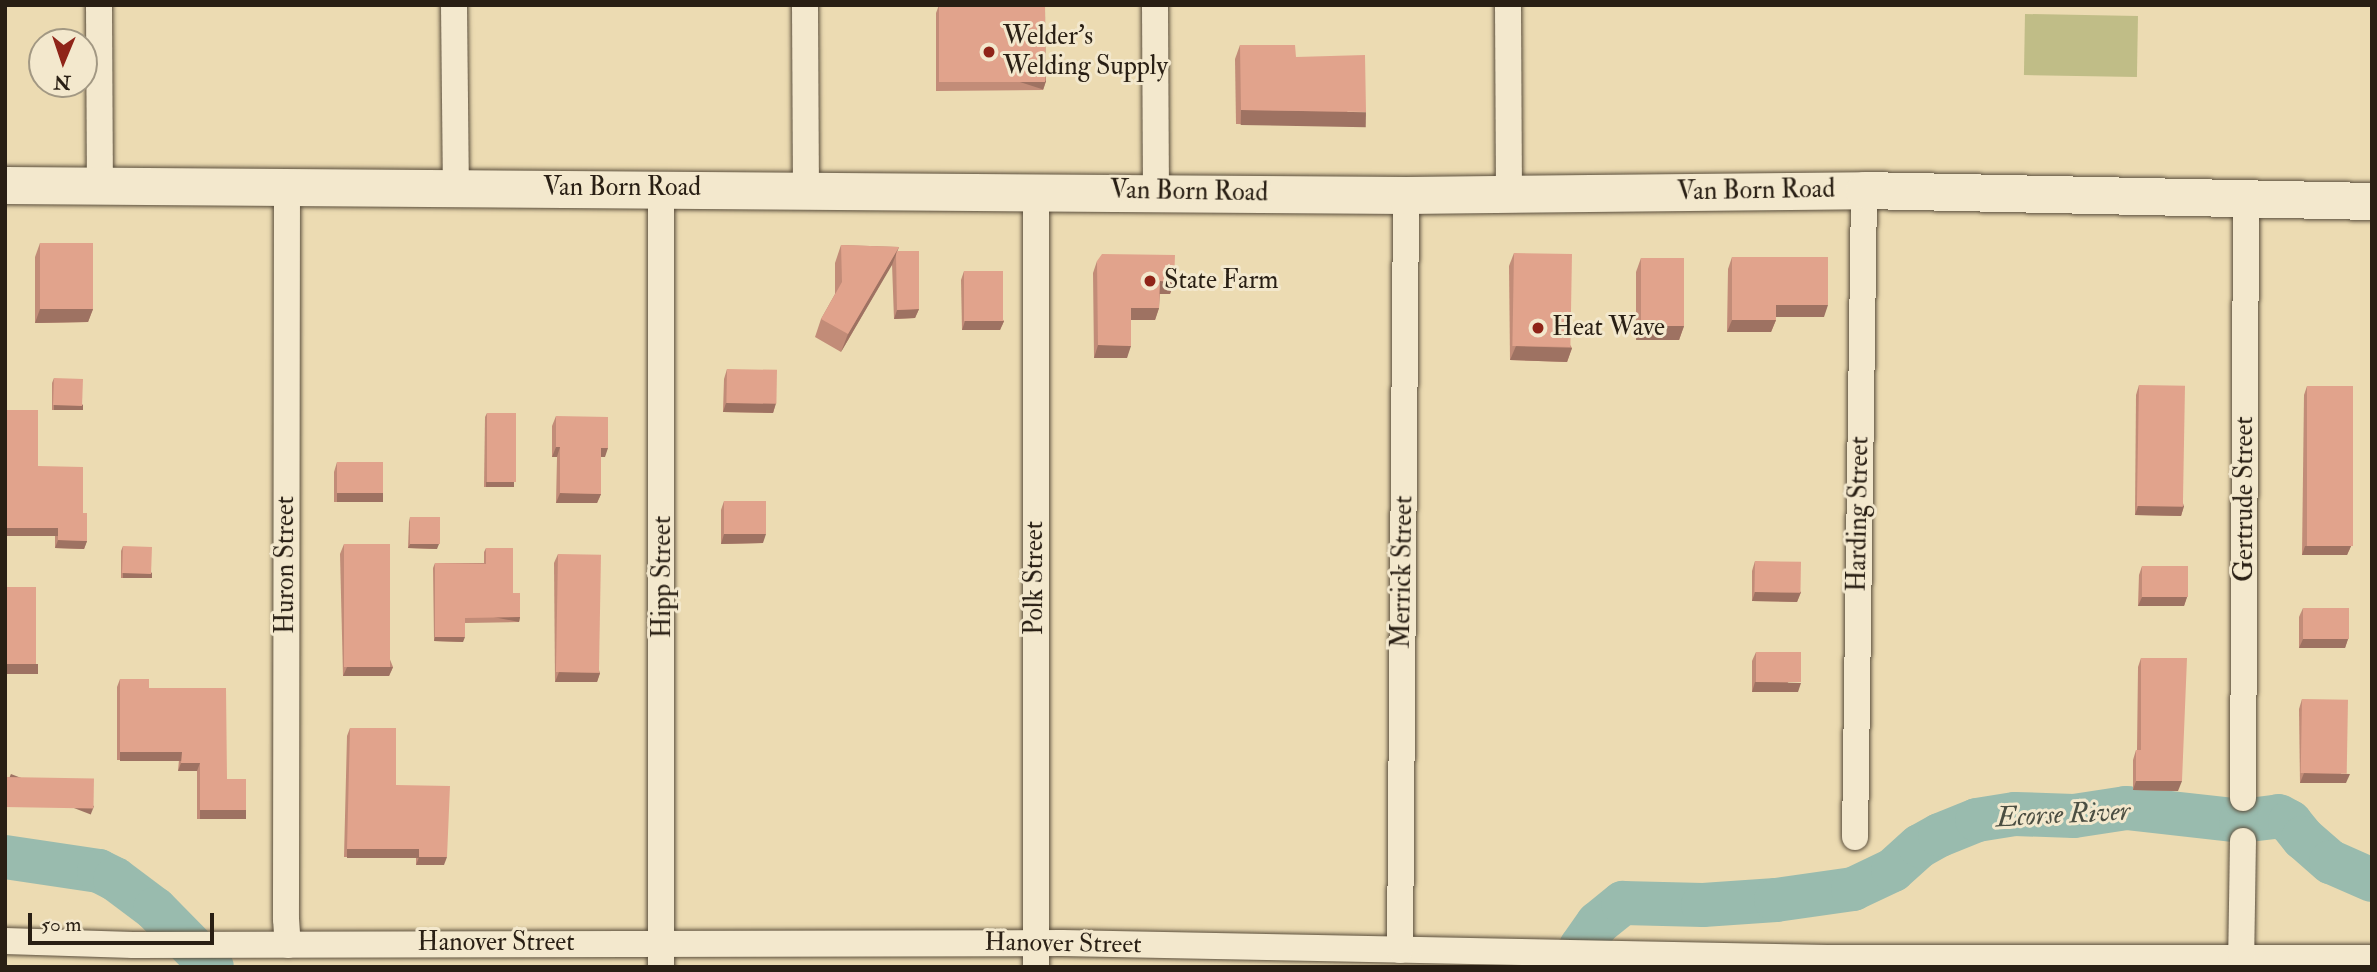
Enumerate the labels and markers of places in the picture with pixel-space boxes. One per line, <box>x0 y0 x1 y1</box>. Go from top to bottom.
place label: Welder's Welding Supply <box>1003 21 1168 82</box>
marker: Welder's Welding Supply <box>981 44 997 60</box>
place label: State Farm <box>1164 265 1278 297</box>
marker: State Farm <box>1142 273 1158 289</box>
place label: Heat Wave <box>1552 312 1665 344</box>
marker: Heat Wave <box>1530 320 1546 336</box>

